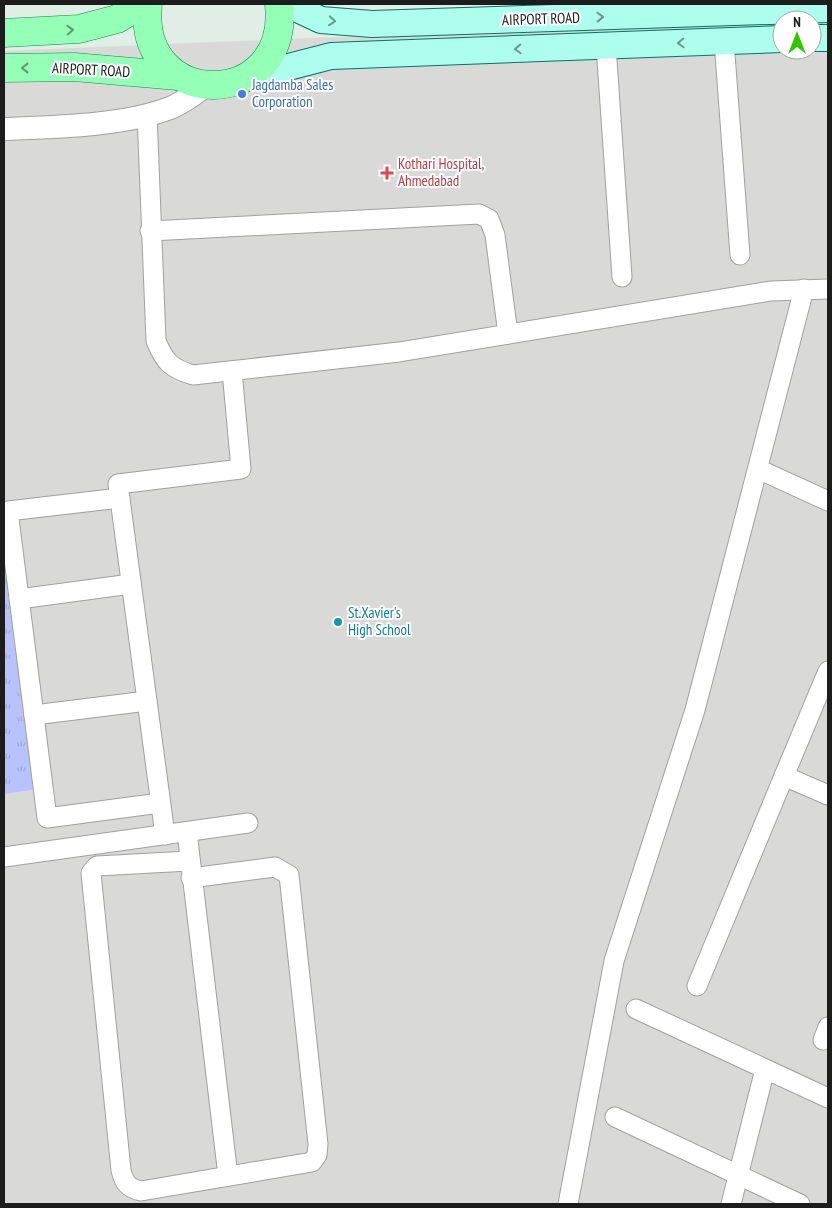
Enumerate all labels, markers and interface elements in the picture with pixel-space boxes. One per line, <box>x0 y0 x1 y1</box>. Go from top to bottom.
street label: AIRPORT ROAD <box>502 8 580 29</box>
north arrow <box>772 10 822 60</box>
one-way arrow <box>596 11 604 22</box>
text: N <box>793 13 801 31</box>
one-way arrow <box>329 15 337 26</box>
one-way arrow <box>66 24 74 35</box>
one-way arrow <box>677 38 684 48</box>
one-way arrow <box>514 44 522 54</box>
street label: AIRPORT ROAD <box>51 58 131 81</box>
one-way arrow <box>20 63 28 73</box>
place label: Jagdamba Sales Corporation <box>251 75 333 111</box>
marker: Jagdamba Sales Corporation <box>236 88 248 100</box>
place label: Kothari Hospital, Ahmedabad <box>398 154 485 190</box>
marker: Kothari Hospital, Ahmedabad <box>380 166 394 180</box>
place label: St.Xavier's High School <box>348 603 411 639</box>
marker: St.Xavier's High School <box>332 616 344 628</box>

